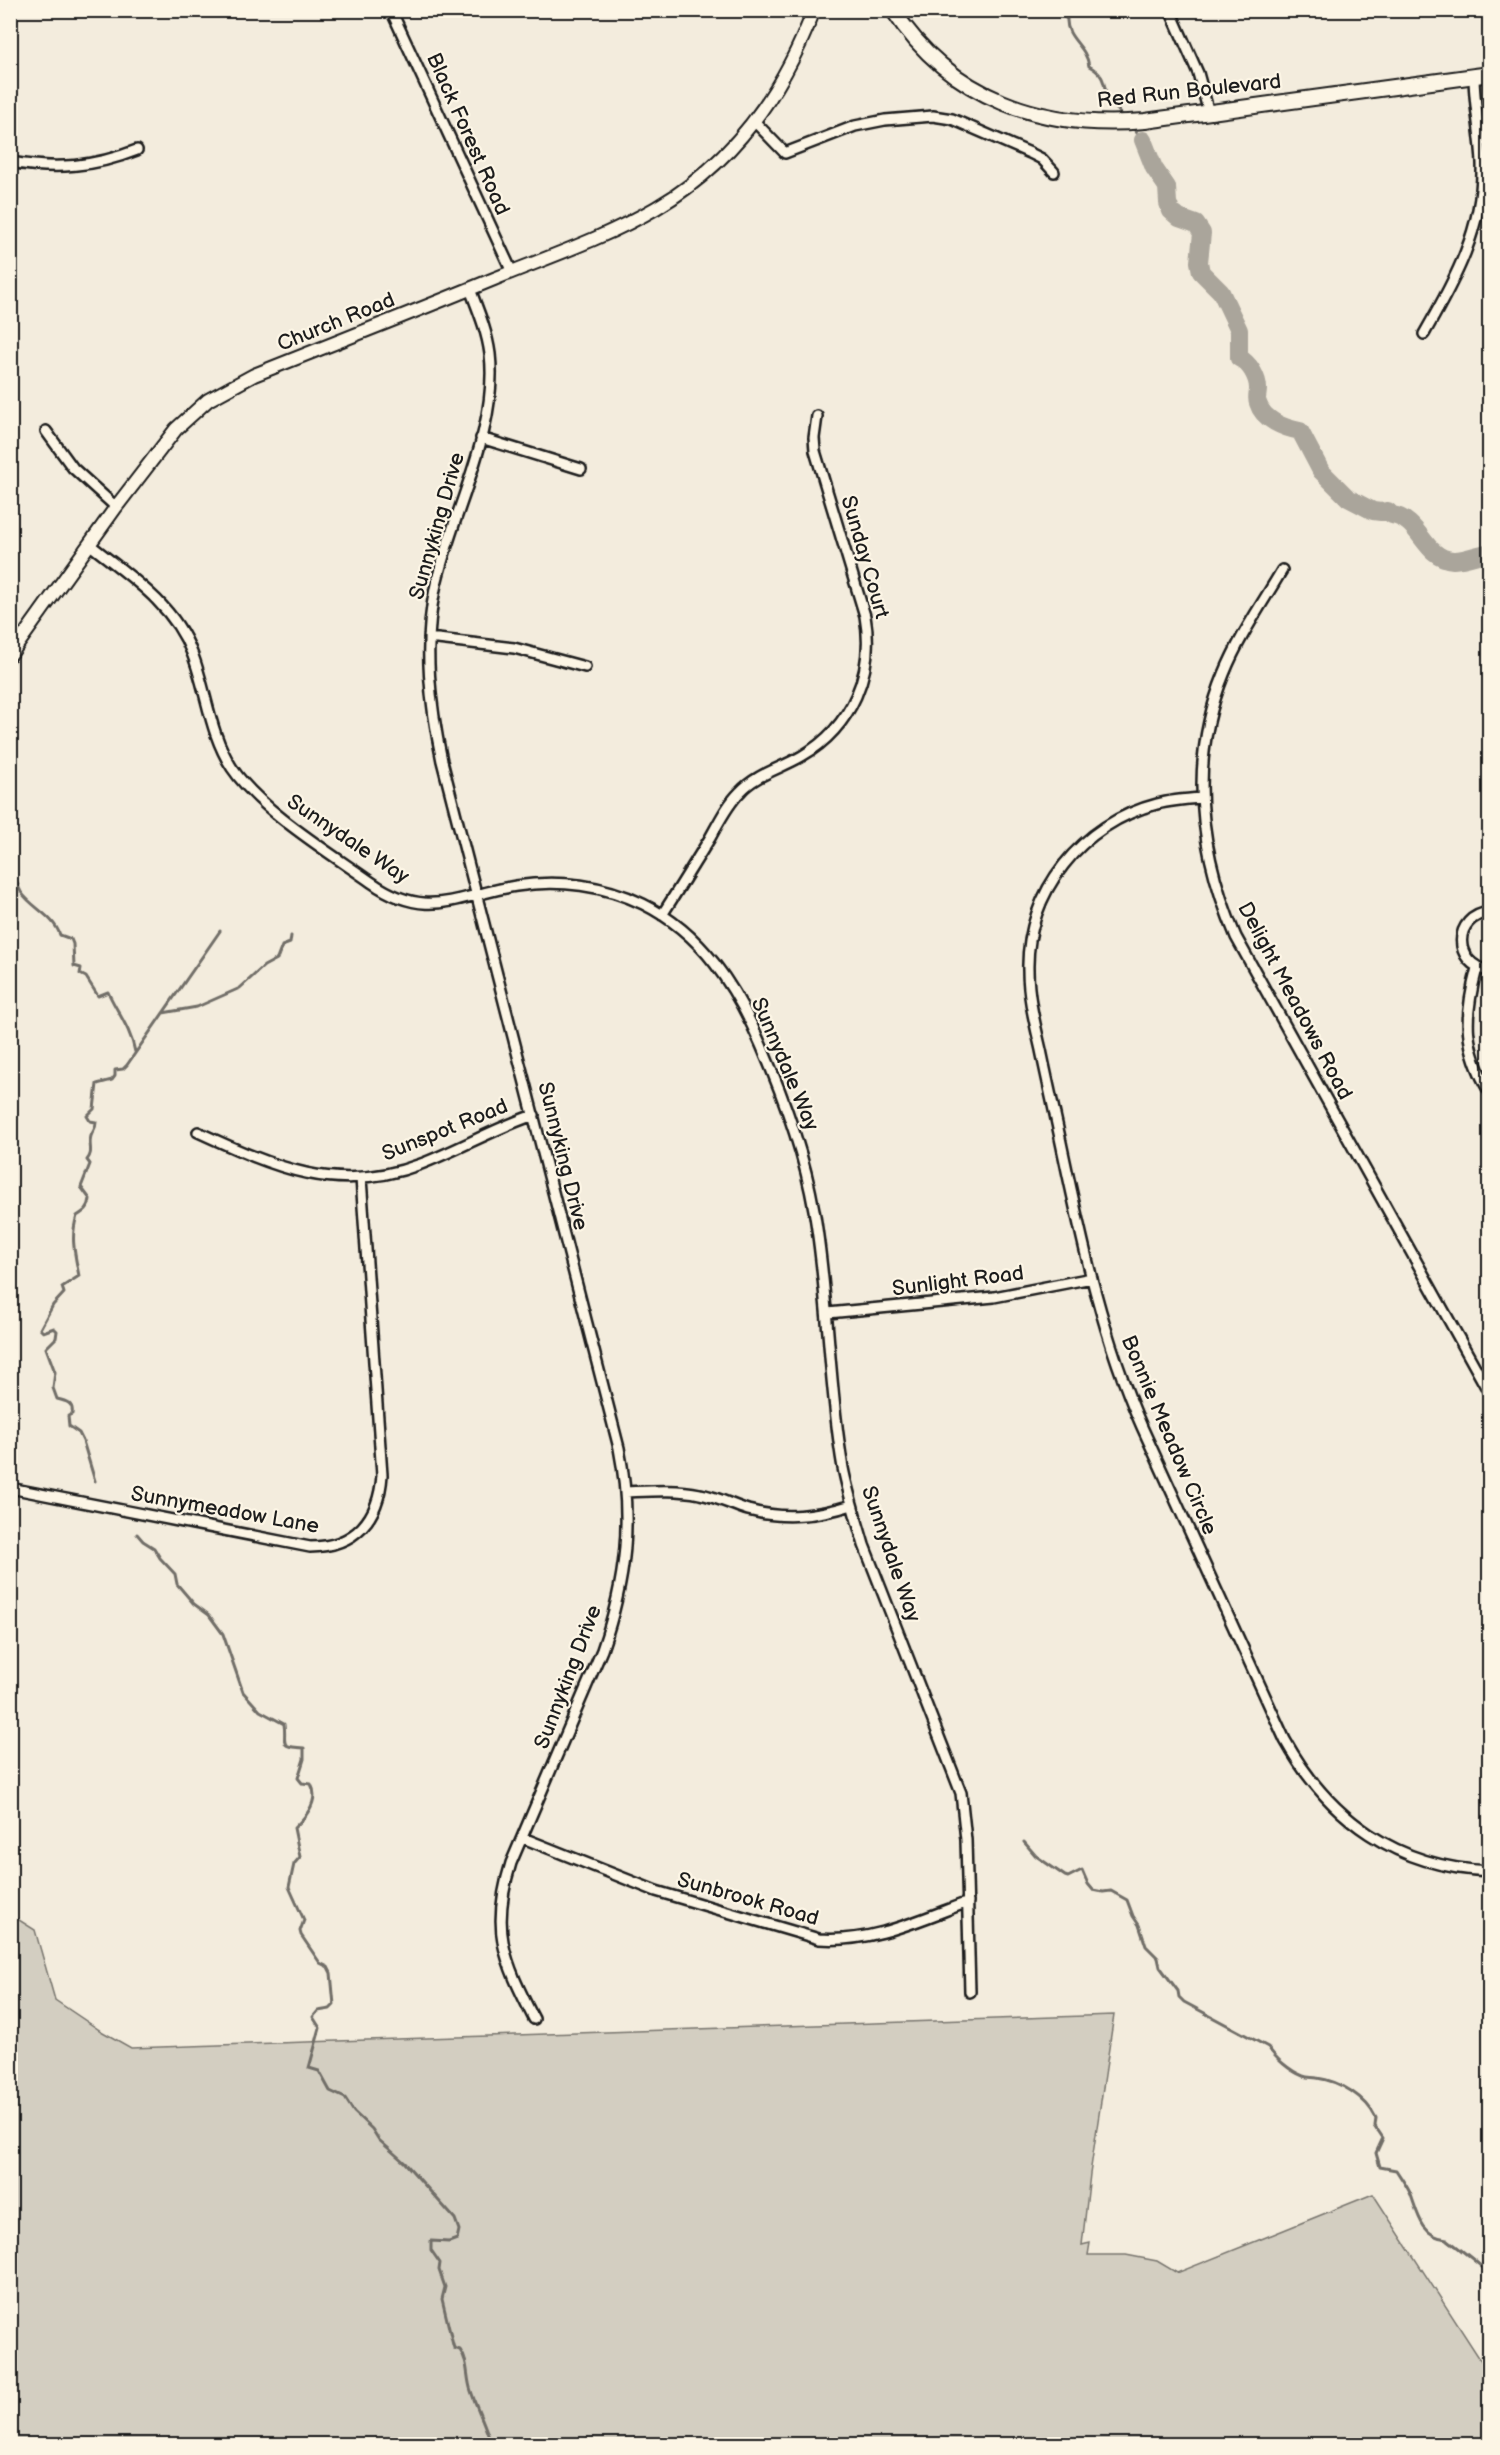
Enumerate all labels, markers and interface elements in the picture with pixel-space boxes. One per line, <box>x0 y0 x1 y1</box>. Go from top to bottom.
street label: Black Forest Road <box>421 49 515 219</box>
street label: Red Run Boulevard <box>1096 69 1282 113</box>
street label: Church Road <box>274 287 398 357</box>
street label: Sunnyking Drive <box>404 450 470 602</box>
street label: Sunday Court <box>836 493 895 622</box>
street label: Sunnydale Way <box>282 789 414 889</box>
street label: Delight Meadows Road <box>1232 898 1358 1104</box>
street label: Sunnydale Way <box>746 994 824 1135</box>
street label: Sunnyking Drive <box>533 1079 593 1233</box>
street label: Sunspot Road <box>378 1093 512 1167</box>
street label: Sunlight Road <box>891 1261 1025 1301</box>
street label: Bonnie Meadow Circle <box>1116 1331 1222 1539</box>
street label: Sunnymeadow Lane <box>129 1481 321 1539</box>
street label: Sunnydale Way <box>856 1483 926 1626</box>
street label: Sunnyking Drive <box>529 1602 607 1752</box>
street label: Sunbrook Road <box>674 1867 822 1931</box>

